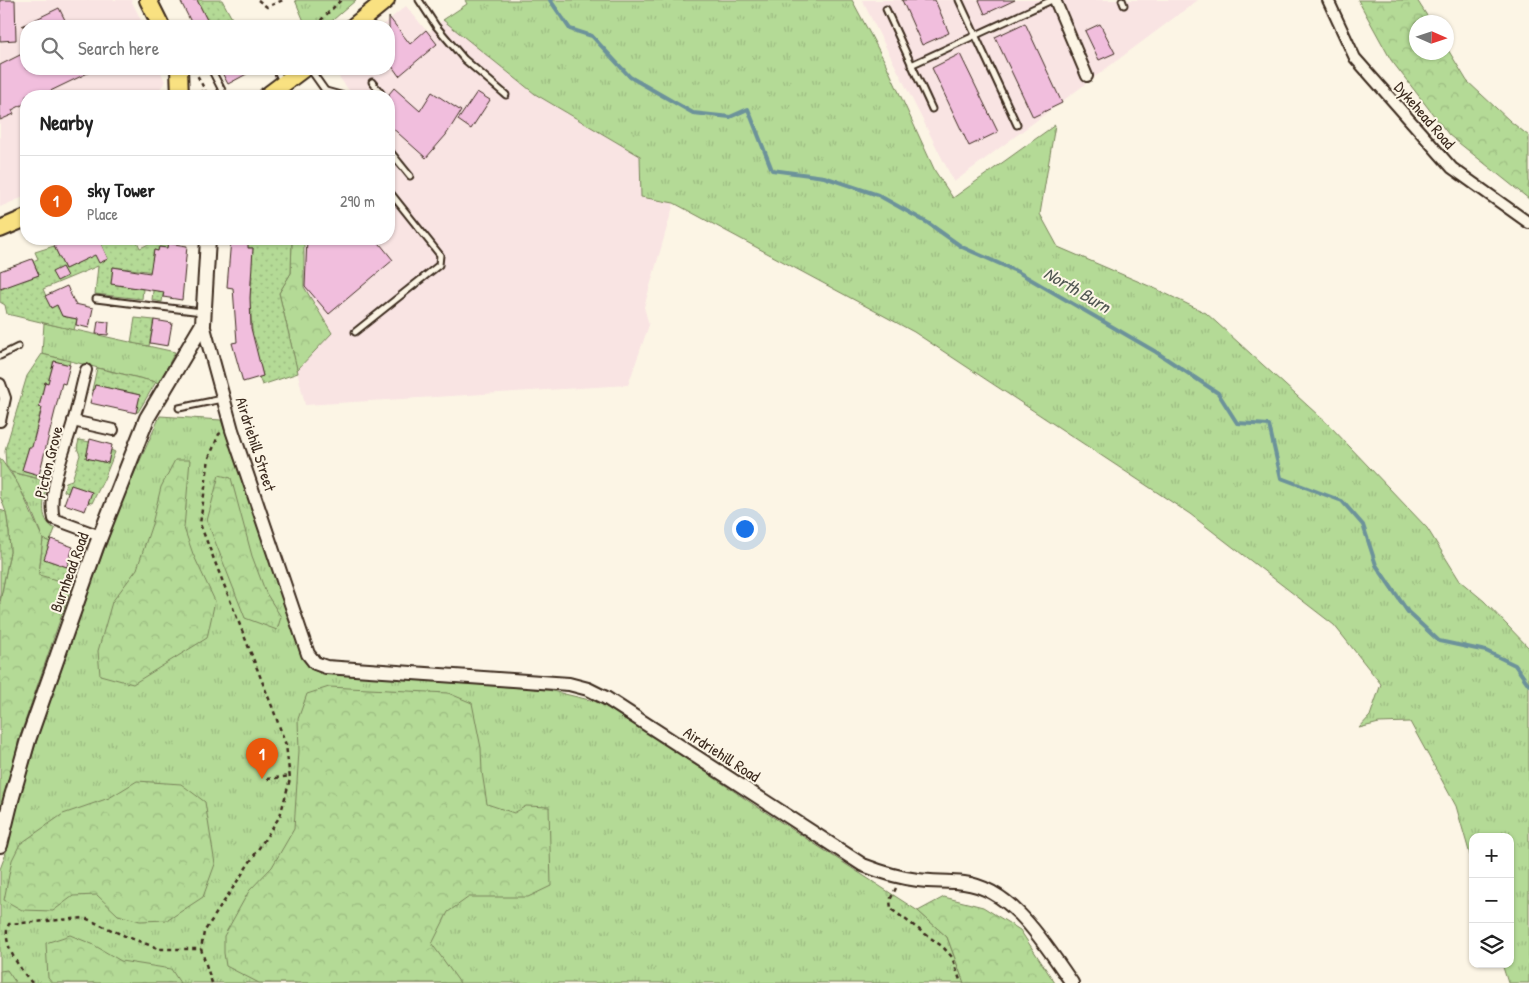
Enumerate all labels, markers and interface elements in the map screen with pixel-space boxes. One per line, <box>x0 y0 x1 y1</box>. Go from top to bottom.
north arrow <box>1409 15 1454 60</box>
search box <box>20 20 395 75</box>
icon: search <box>38 34 66 62</box>
text: Search here <box>78 35 159 61</box>
street label: Dykehead Road <box>1390 77 1460 153</box>
text: Nearby <box>40 108 93 137</box>
text: sky Tower <box>87 177 155 203</box>
text: 1 <box>53 190 59 212</box>
text: 290 m <box>340 190 375 212</box>
text: Place <box>87 203 118 225</box>
water label: North Burn <box>1039 260 1117 320</box>
street label: Airdriehill Street <box>230 394 282 494</box>
street label: Picton Grove <box>28 423 68 500</box>
your location <box>732 516 758 542</box>
street label: Burnhead Road <box>44 529 94 615</box>
street label: Airdriehill Road <box>680 721 764 787</box>
pin: 1 <box>246 738 278 779</box>
map controls <box>1469 833 1514 968</box>
button: + <box>1469 833 1514 878</box>
button: − <box>1469 878 1514 923</box>
button: layers <box>1469 923 1514 968</box>

